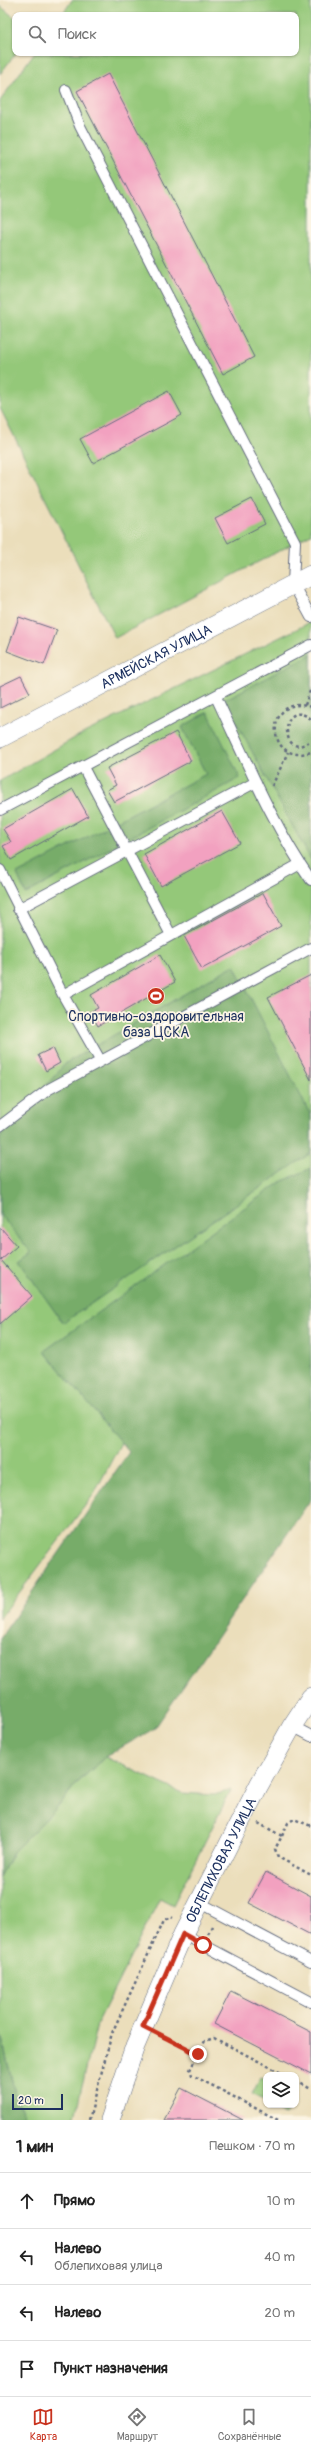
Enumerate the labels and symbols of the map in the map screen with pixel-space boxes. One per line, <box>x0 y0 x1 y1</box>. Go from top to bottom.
street label: АРМЕЙСКАЯ УЛИЦА <box>97 620 214 692</box>
sports icon: Спортивно-оздоровительная база ЦСКА <box>146 986 166 1006</box>
place label: Спортивно-оздоровительная база ЦСКА <box>68 1008 244 1041</box>
street label: ОБЛЕПИХОВАЯ УЛИЦА <box>182 1794 260 1926</box>
route start <box>194 1936 212 1954</box>
route end <box>189 2045 207 2063</box>
scale bar <box>12 2092 63 2111</box>

